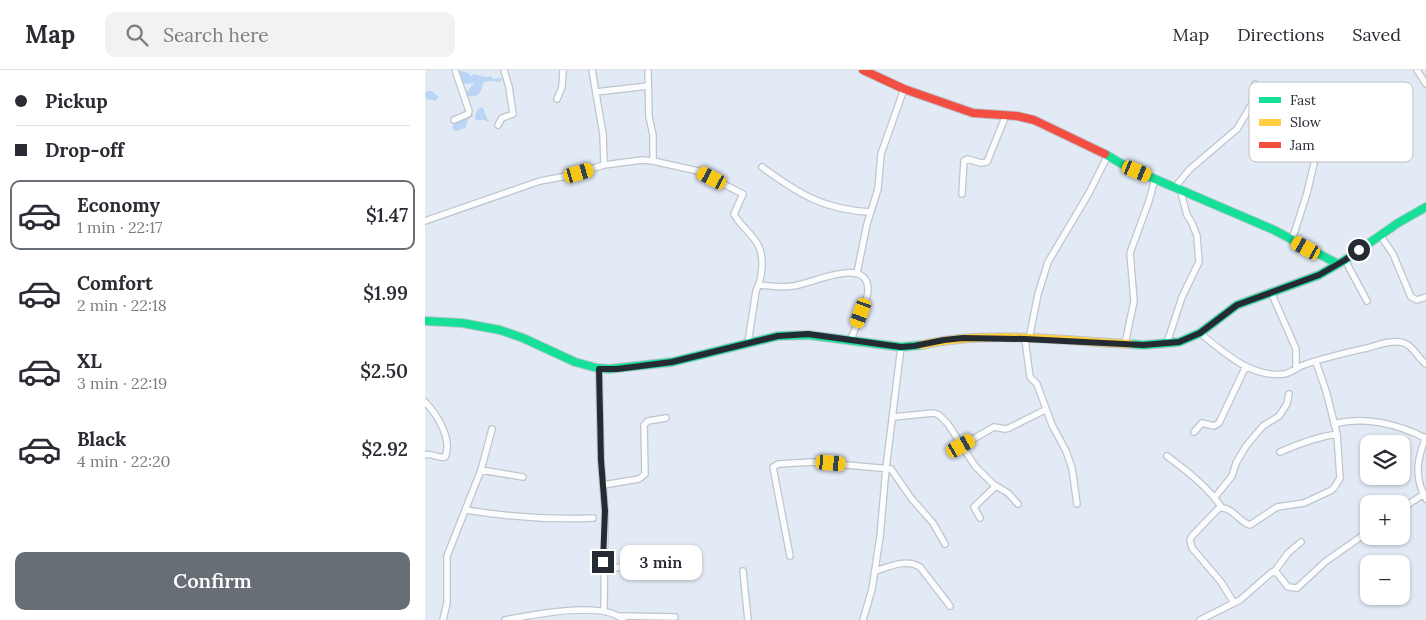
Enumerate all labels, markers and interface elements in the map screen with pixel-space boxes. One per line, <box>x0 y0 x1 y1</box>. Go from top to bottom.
search box <box>105 12 455 57</box>
text: Map <box>25 19 75 50</box>
icon: search <box>123 21 151 49</box>
text: Search here <box>163 23 269 47</box>
text: Map <box>1173 23 1209 46</box>
text: Directions <box>1237 23 1324 46</box>
text: Saved <box>1352 23 1401 46</box>
legend <box>1249 82 1413 162</box>
text: Pickup <box>45 89 108 113</box>
text: Fast <box>1290 91 1317 109</box>
text: Slow <box>1290 113 1322 131</box>
text: Jam <box>1289 136 1315 154</box>
text: Drop-off <box>45 138 124 162</box>
car <box>1120 158 1153 184</box>
car <box>562 162 595 184</box>
car <box>695 165 728 191</box>
icon: car <box>17 193 62 238</box>
text: Economy <box>77 193 160 217</box>
text: $1.47 <box>366 203 408 227</box>
text: 1 min · 22:17 <box>77 217 162 237</box>
car <box>1289 234 1322 262</box>
route start <box>1348 239 1370 261</box>
icon: car <box>17 271 62 316</box>
text: Comfort <box>77 271 153 295</box>
text: $1.99 <box>363 281 408 305</box>
text: 2 min · 22:18 <box>77 295 167 315</box>
car <box>848 296 873 330</box>
icon: car <box>17 349 62 394</box>
text: XL <box>77 349 102 373</box>
text: $2.50 <box>360 359 408 383</box>
text: 3 min · 22:19 <box>77 373 167 393</box>
icon: car <box>17 427 62 472</box>
text: Black <box>77 427 126 451</box>
car <box>944 432 977 460</box>
map controls <box>1360 435 1410 605</box>
button: layers <box>1360 435 1410 485</box>
text: $2.92 <box>361 437 408 461</box>
text: 4 min · 22:20 <box>77 451 171 471</box>
car <box>815 454 846 472</box>
button: + <box>1360 495 1410 545</box>
callout: 3 min <box>621 544 703 580</box>
route end <box>592 551 614 573</box>
button: Confirm <box>15 552 410 610</box>
text: 3 min <box>640 552 682 572</box>
button: − <box>1360 555 1410 605</box>

